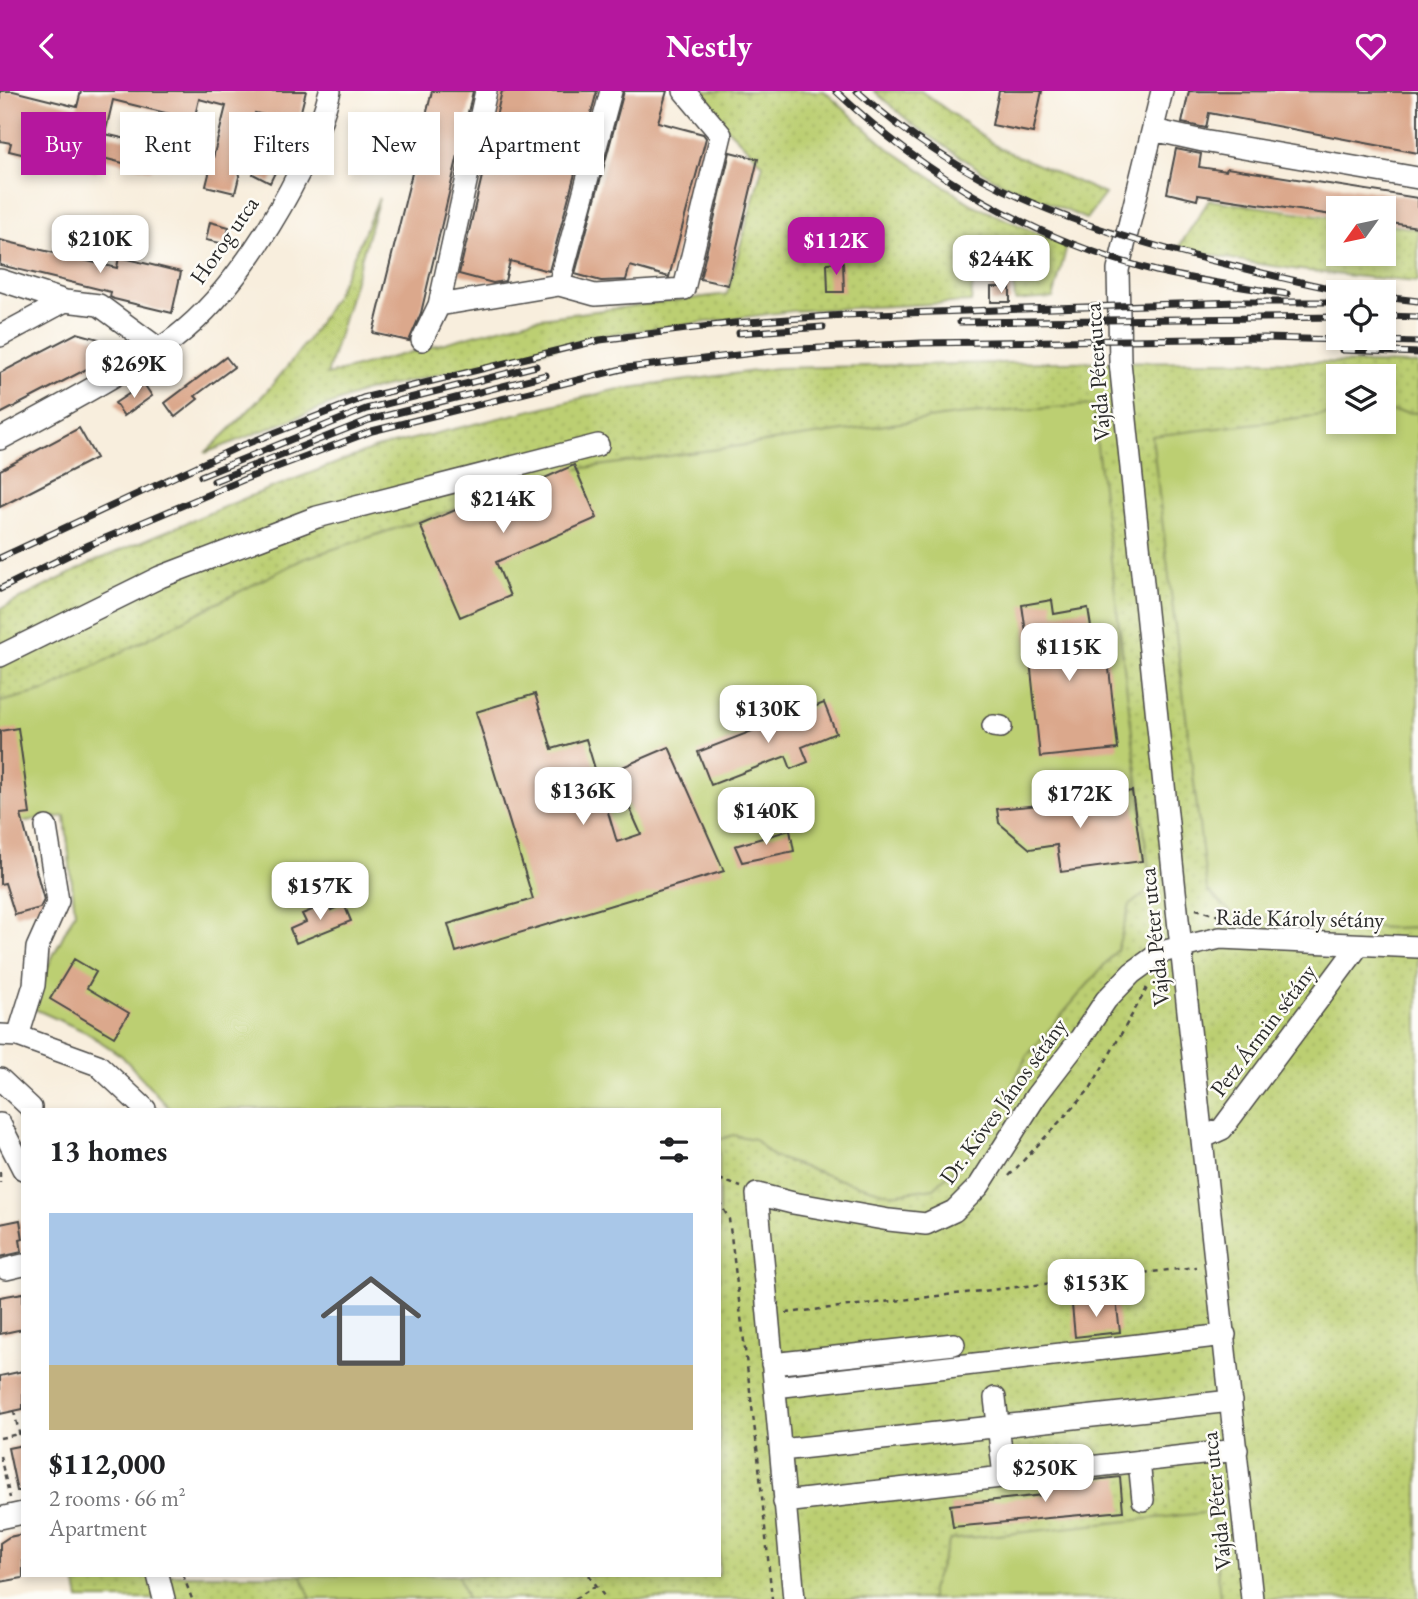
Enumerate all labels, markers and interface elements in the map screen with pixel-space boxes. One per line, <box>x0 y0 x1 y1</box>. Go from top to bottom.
text: Nestly <box>666 25 752 67</box>
icon: back <box>28 27 66 65</box>
icon: heart <box>1352 27 1390 65</box>
chip: Buy <box>21 112 106 175</box>
chip: Rent <box>120 112 215 175</box>
chip: Filters <box>229 112 334 175</box>
chip: New <box>348 112 440 175</box>
chip: Apartment <box>454 112 604 175</box>
street label: Horog utca <box>183 189 266 290</box>
north arrow <box>1326 196 1396 266</box>
map controls <box>1326 196 1396 434</box>
pin: $210K <box>51 215 149 275</box>
pin: $112K <box>787 218 885 277</box>
text: $210K <box>68 223 132 253</box>
text: $112K <box>804 225 868 255</box>
pin: $244K <box>952 235 1050 295</box>
text: $244K <box>969 243 1033 273</box>
button: locate <box>1326 280 1396 350</box>
street label: Vajda Péter utca <box>1077 301 1117 443</box>
pin: $269K <box>85 341 183 400</box>
text: $269K <box>102 348 166 378</box>
button: layers <box>1326 364 1396 434</box>
pin: $214K <box>454 475 552 535</box>
text: $214K <box>471 483 535 513</box>
pin: $115K <box>1020 623 1118 683</box>
text: $115K <box>1037 631 1101 661</box>
pin: $130K <box>719 685 817 745</box>
text: $130K <box>736 693 800 723</box>
pin: $136K <box>534 767 632 827</box>
pin: $172K <box>1031 771 1129 830</box>
text: $136K <box>551 775 615 805</box>
text: $172K <box>1048 778 1112 808</box>
pin: $140K <box>717 787 815 847</box>
text: $140K <box>734 795 798 825</box>
pin: $157K <box>271 863 369 922</box>
street label: Vajda Péter utca <box>1132 865 1176 1008</box>
text: $157K <box>288 870 352 900</box>
street label: Räde Károly sétány <box>1215 902 1385 934</box>
street label: Petz Ármin sétány <box>1203 957 1323 1103</box>
street label: Dr. Köves János sétány <box>932 1011 1074 1190</box>
text: 13 homes <box>49 1131 167 1170</box>
icon: filters <box>655 1131 693 1169</box>
icon: home <box>308 1258 434 1384</box>
pin: $153K <box>1047 1259 1145 1319</box>
text: $153K <box>1064 1267 1128 1297</box>
street label: Vajda Péter utca <box>1194 1429 1238 1572</box>
text: $112,000 <box>49 1444 165 1483</box>
pin: $250K <box>996 1445 1094 1504</box>
text: $250K <box>1013 1452 1077 1482</box>
text: 2 rooms · 66 m² <box>49 1483 186 1513</box>
text: Apartment <box>49 1513 147 1543</box>

